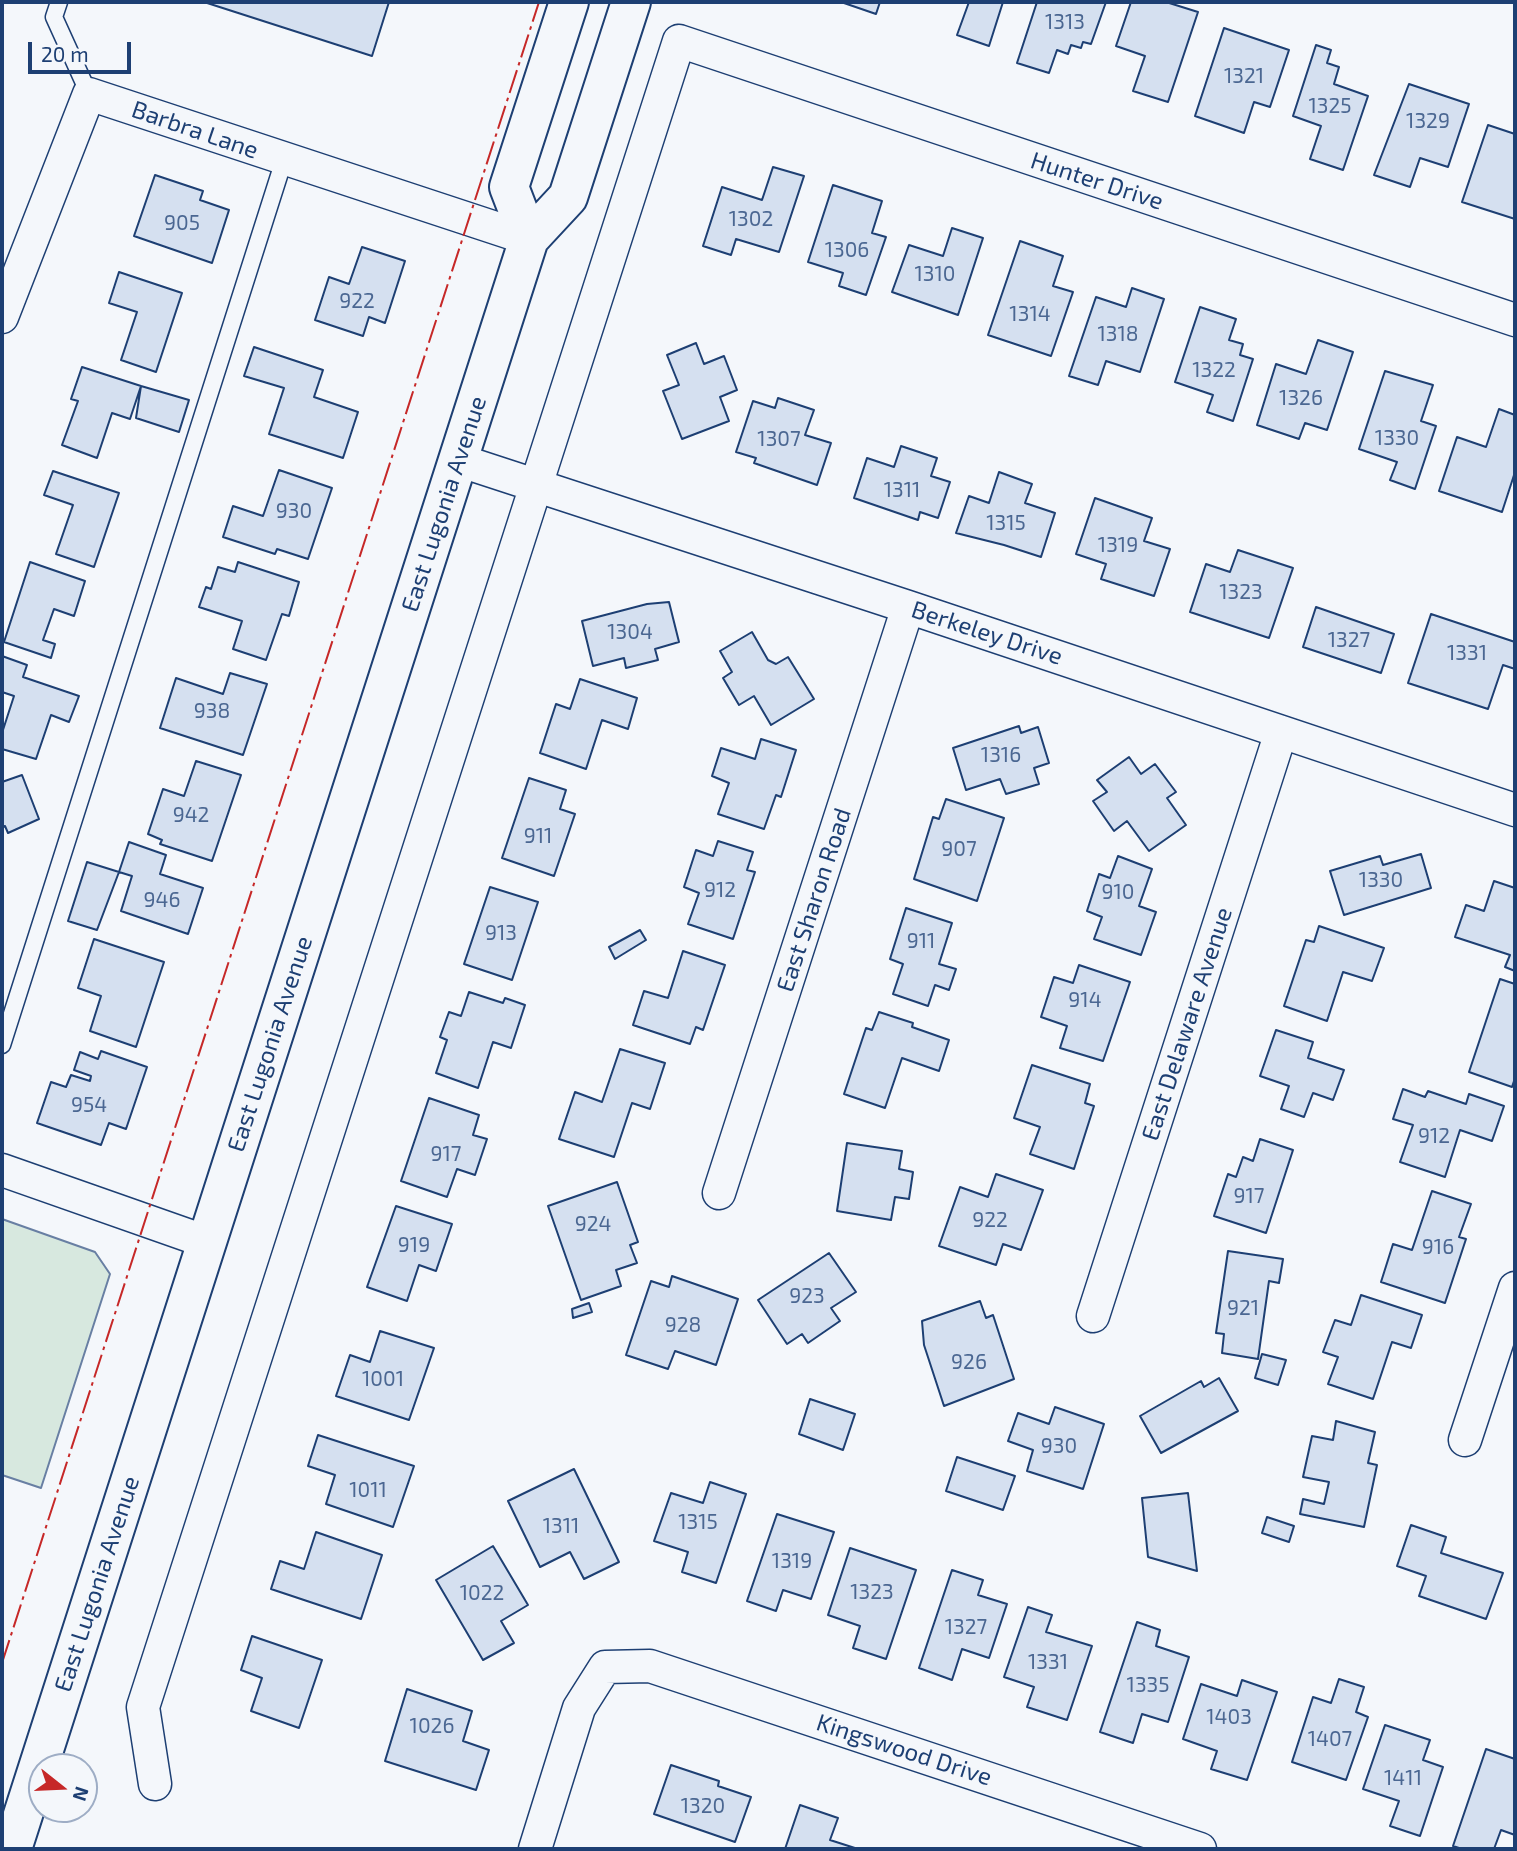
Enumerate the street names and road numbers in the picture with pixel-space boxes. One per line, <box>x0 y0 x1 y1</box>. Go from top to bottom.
street label: Barbra Lane <box>128 95 262 165</box>
street label: Hunter Drive <box>1027 146 1167 216</box>
street label: East Lugonia Avenue <box>396 393 492 615</box>
street label: Berkeley Drive <box>908 595 1066 671</box>
street label: East Sharon Road <box>771 805 857 995</box>
street label: East Delaware Avenue <box>1136 904 1238 1144</box>
street label: East Lugonia Avenue <box>222 933 318 1155</box>
street label: East Lugonia Avenue <box>49 1473 145 1695</box>
street label: Kingswood Drive <box>813 1708 995 1792</box>

